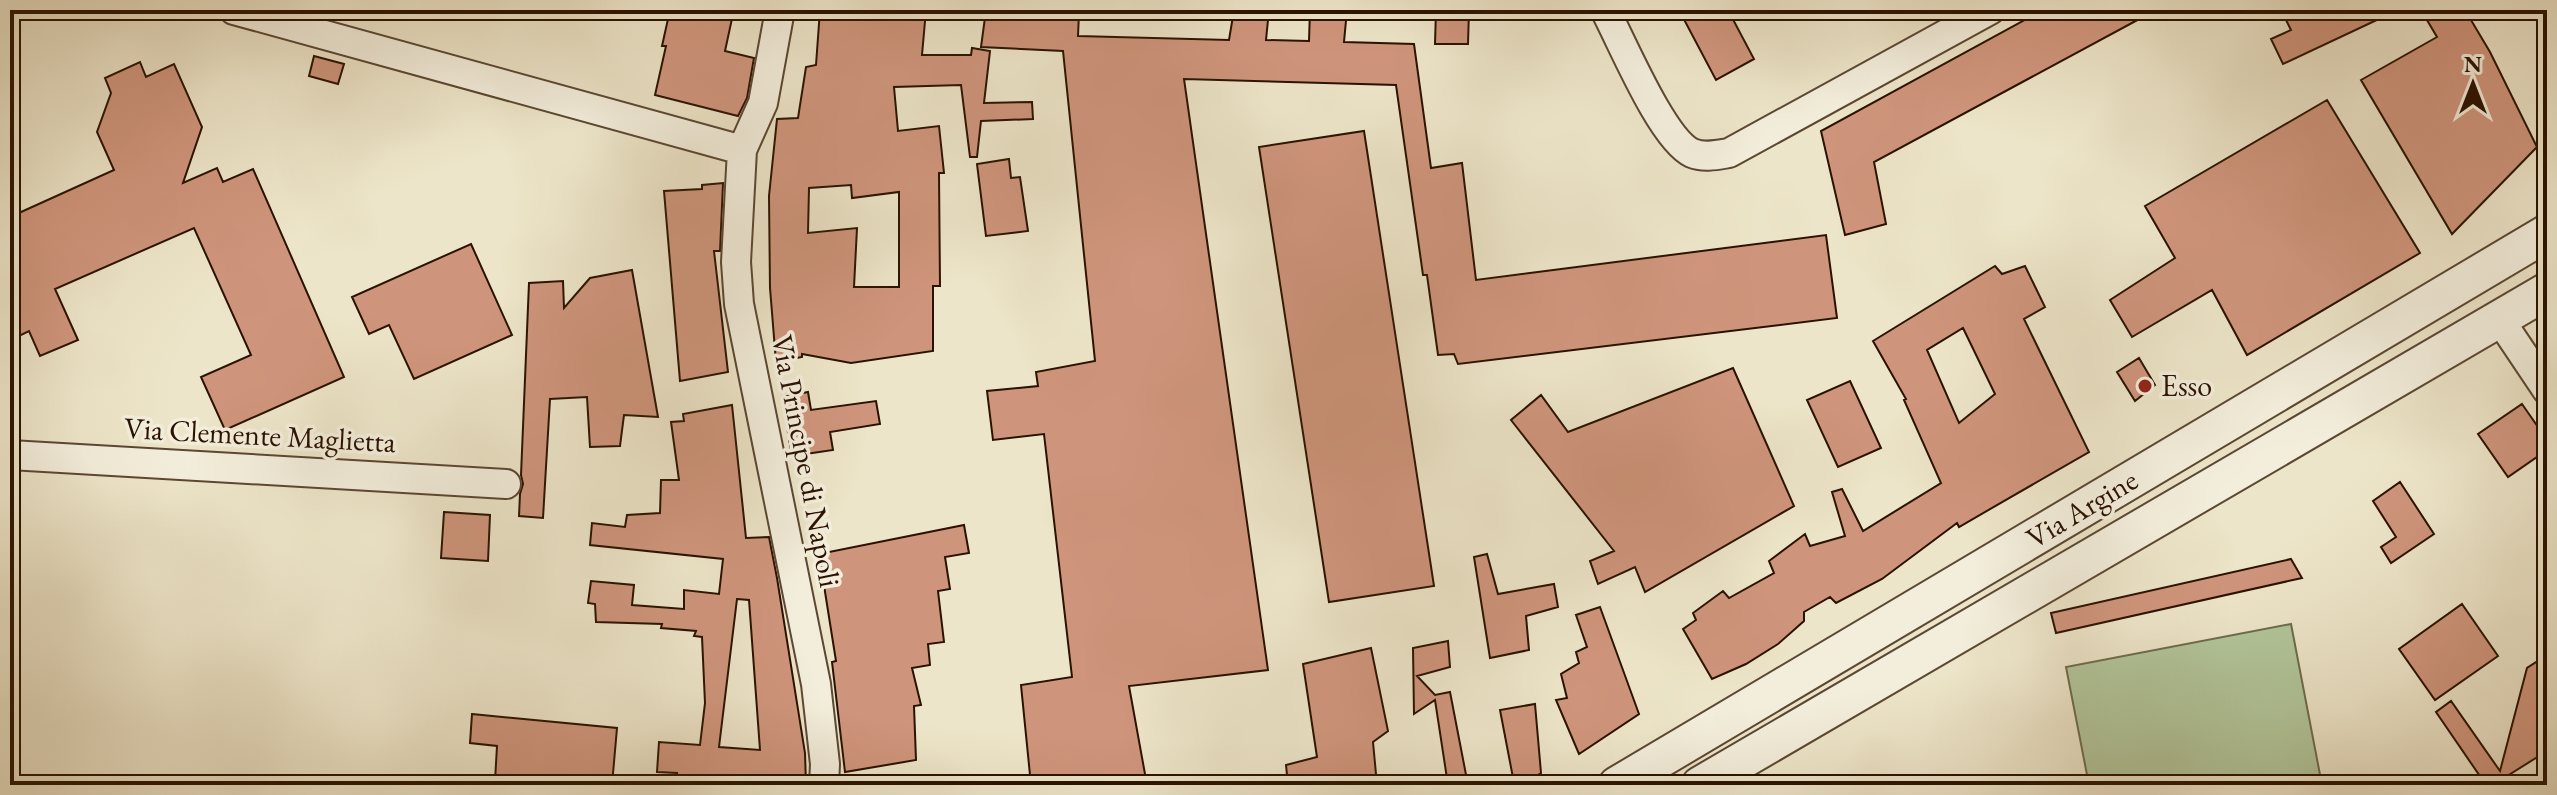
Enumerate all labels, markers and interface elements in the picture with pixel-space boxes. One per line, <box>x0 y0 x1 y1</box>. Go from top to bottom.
north arrow <box>2433 44 2513 124</box>
text: N <box>2464 50 2482 79</box>
street label: Via Principe di Napoli <box>763 331 850 590</box>
place label: Esso <box>2161 366 2212 405</box>
marker: Esso <box>2136 377 2154 395</box>
street label: Via Clemente Maglietta <box>123 408 397 461</box>
street label: Via Argine <box>2019 460 2145 557</box>

